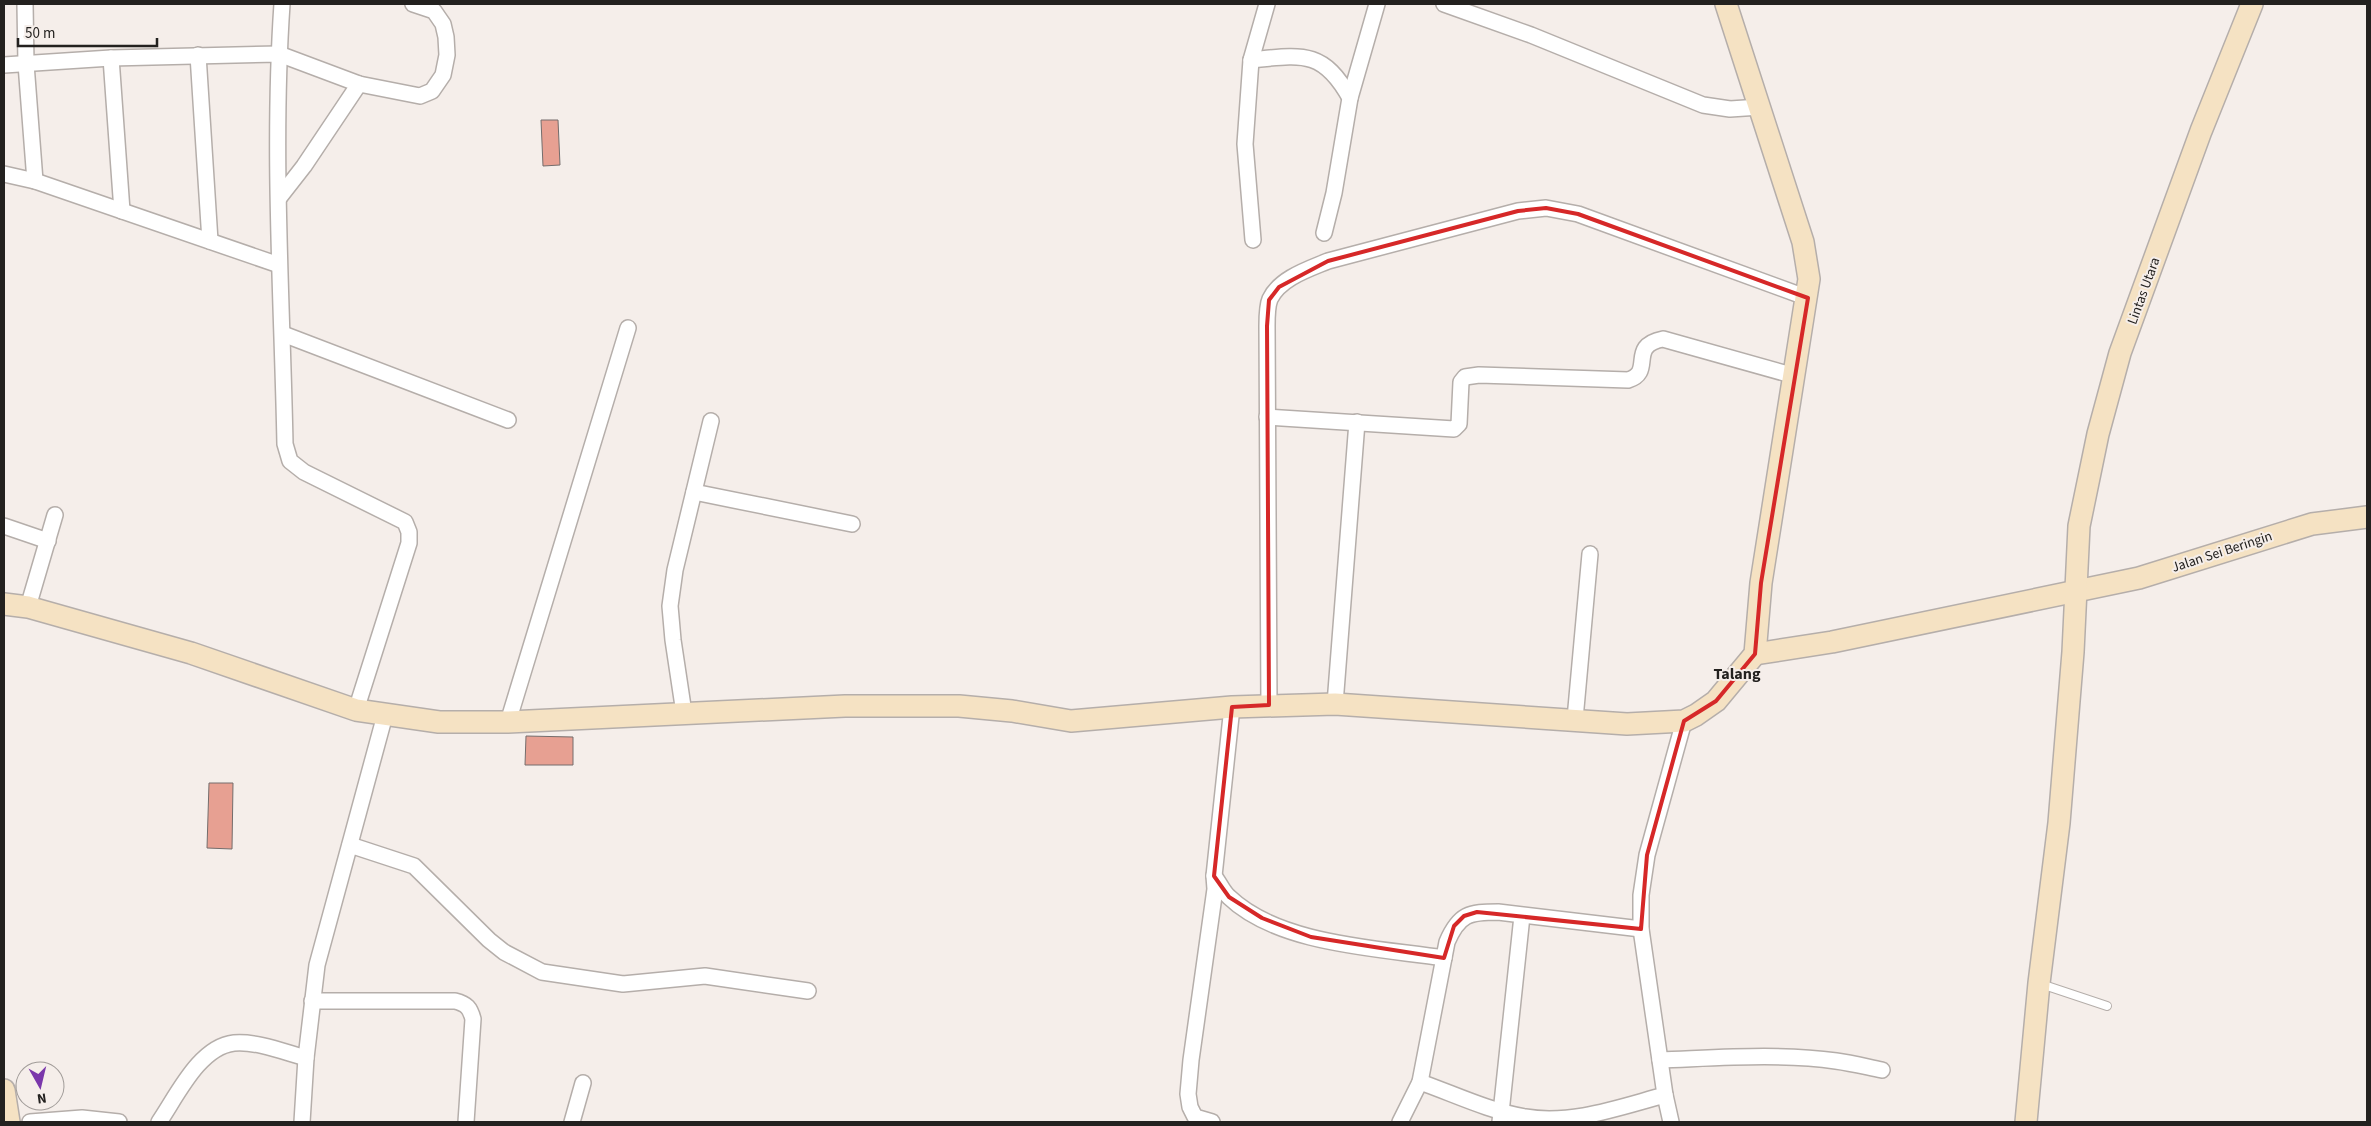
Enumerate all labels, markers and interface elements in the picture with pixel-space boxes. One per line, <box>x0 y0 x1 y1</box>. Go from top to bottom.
scale bar <box>18 15 156 47</box>
text: 50 m <box>25 23 55 44</box>
street label: Lintas Utara <box>2123 255 2165 327</box>
street label: Jalan Sei Beringin <box>2169 526 2275 578</box>
district label: Talang <box>1713 663 1761 685</box>
north arrow <box>15 1061 65 1111</box>
text: N <box>36 1087 48 1108</box>

